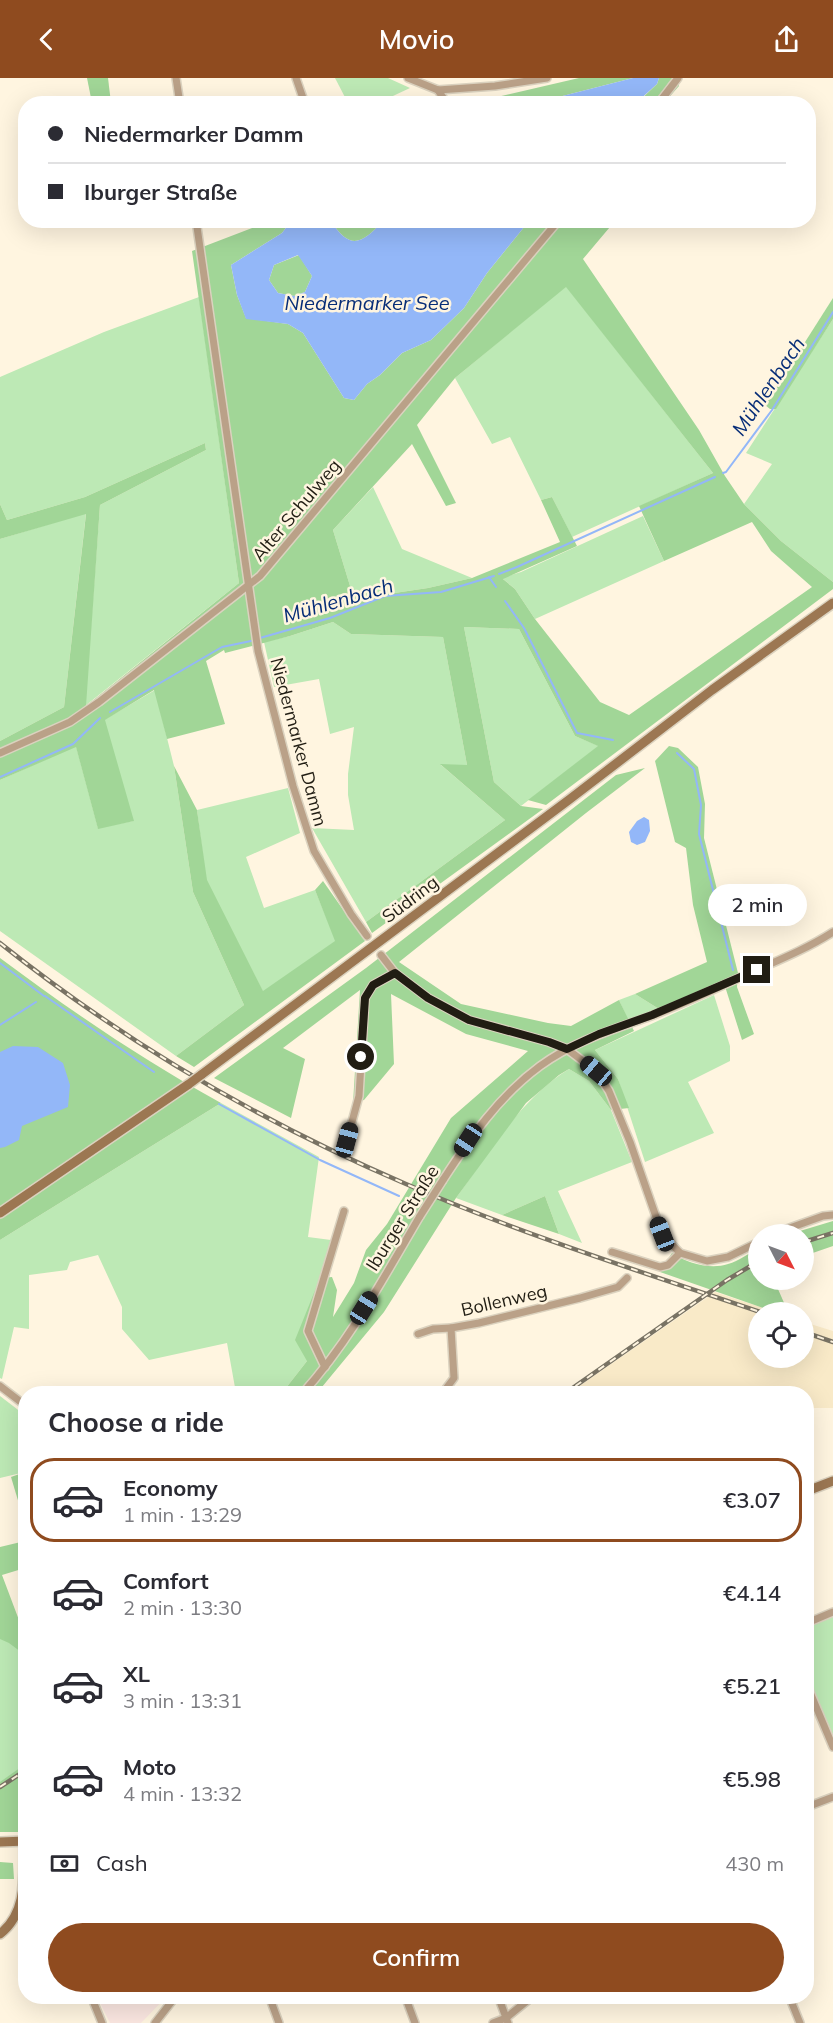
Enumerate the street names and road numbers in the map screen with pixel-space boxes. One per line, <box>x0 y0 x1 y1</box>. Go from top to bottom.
street label: Alter Schulweg <box>247 454 345 566</box>
street label: Niedermarker Damm <box>265 655 333 829</box>
street label: Südring <box>377 870 443 928</box>
street label: Iburger Straße <box>360 1161 444 1275</box>
street label: Bollenweg <box>459 1279 549 1321</box>

